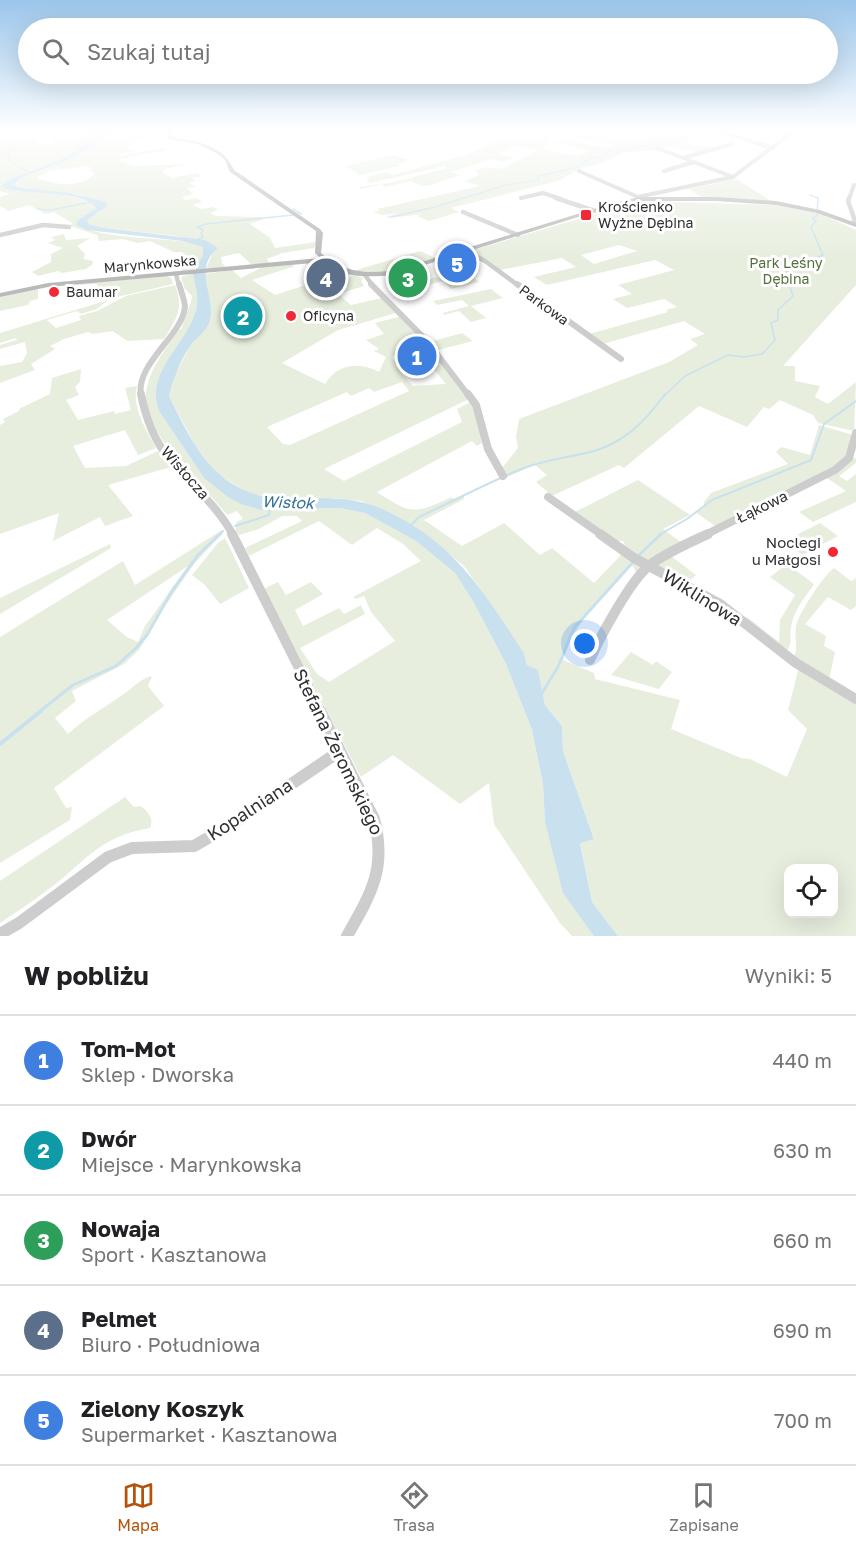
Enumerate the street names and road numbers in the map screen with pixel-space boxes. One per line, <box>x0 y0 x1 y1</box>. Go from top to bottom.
street label: Marynkowska <box>103 251 197 276</box>
street label: Parkowa <box>516 281 572 328</box>
street label: Wisłocza <box>158 442 214 503</box>
street label: Łąkowa <box>733 486 790 526</box>
street label: Wiklinowa <box>659 564 746 630</box>
street label: Stefana Żeromskiego <box>289 665 389 838</box>
street label: Kopalniana <box>203 773 296 845</box>

